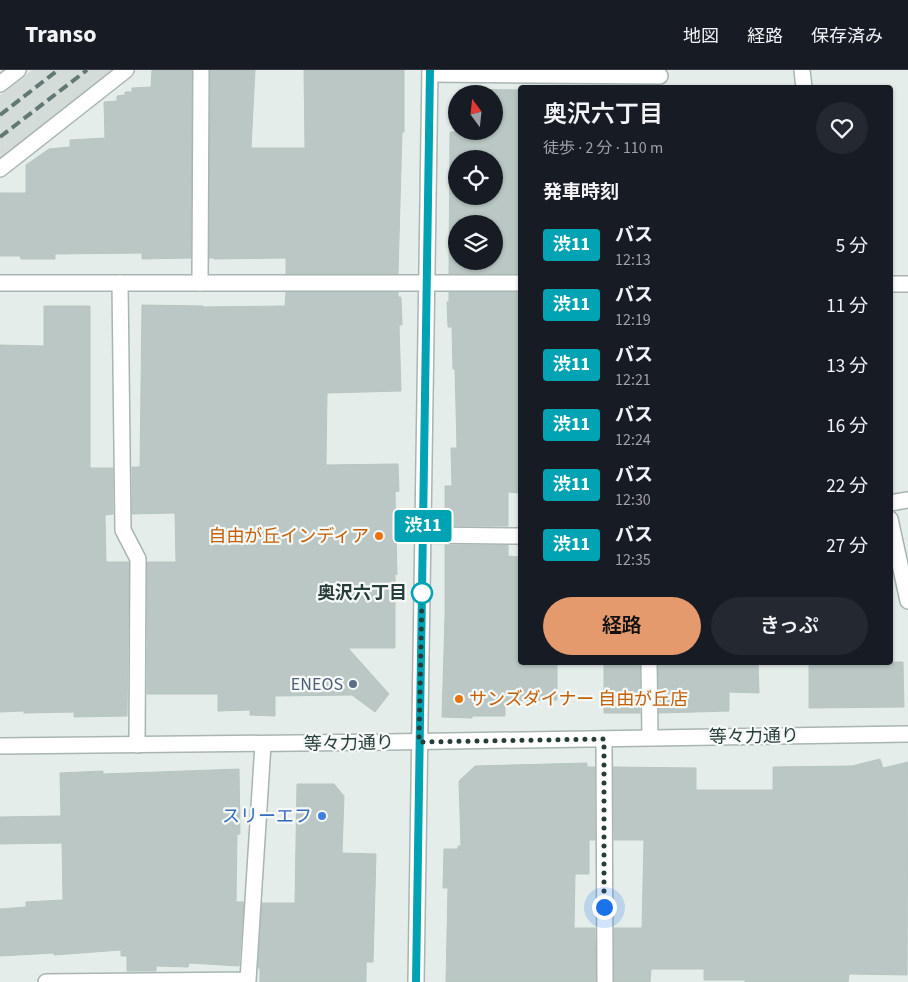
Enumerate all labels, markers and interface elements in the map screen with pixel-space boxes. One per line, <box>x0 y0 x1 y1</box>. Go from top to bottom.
text: Transo <box>25 17 97 52</box>
text: 地図 <box>683 24 719 49</box>
text: 経路 <box>747 24 783 49</box>
text: 保存済み <box>811 24 883 49</box>
north arrow <box>448 85 502 140</box>
map controls <box>448 85 503 270</box>
text: 奥沢六丁目 <box>543 97 663 132</box>
button: heart <box>816 102 868 154</box>
text: 徒歩 · 2 分 · 110 m <box>543 137 663 159</box>
button: locate <box>448 150 503 205</box>
text: 発車時刻 <box>543 179 619 206</box>
button: layers <box>448 215 503 270</box>
text: バス <box>615 222 653 249</box>
text: 渋11 <box>553 232 590 257</box>
text: 5 分 <box>836 233 868 260</box>
text: 12:13 <box>615 249 651 271</box>
text: バス <box>615 282 653 309</box>
text: 渋11 <box>553 292 590 317</box>
text: 11 分 <box>826 293 868 320</box>
text: 12:19 <box>615 309 651 331</box>
text: バス <box>615 342 653 369</box>
text: 渋11 <box>553 352 590 377</box>
text: 13 分 <box>826 353 868 380</box>
text: 12:21 <box>615 369 651 391</box>
text: バス <box>615 402 653 429</box>
text: 渋11 <box>553 412 590 437</box>
text: 16 分 <box>826 413 868 440</box>
text: 12:24 <box>615 429 651 451</box>
text: バス <box>615 462 653 489</box>
text: 渋11 <box>553 472 590 497</box>
text: 22 分 <box>826 473 868 500</box>
text: 12:30 <box>615 489 651 511</box>
line badge: 渋11 <box>394 510 452 542</box>
text: 渋11 <box>404 513 442 538</box>
text: バス <box>615 522 653 549</box>
place label: 自由が丘インディア <box>208 524 369 549</box>
marker: 自由が丘インディア <box>373 530 385 542</box>
text: 渋11 <box>553 532 590 557</box>
text: 27 分 <box>826 533 868 560</box>
text: 12:35 <box>615 549 651 571</box>
place label: 奥沢六丁目 <box>317 581 407 606</box>
marker: 奥沢六丁目 <box>411 582 433 604</box>
button: 経路 <box>543 597 701 655</box>
button: きっぷ <box>711 597 868 655</box>
place label: ENEOS <box>291 672 343 697</box>
marker: ENEOS <box>347 678 359 690</box>
place label: サンズダイナー 自由が丘店 <box>469 687 688 712</box>
marker: サンズダイナー 自由が丘店 <box>453 693 465 705</box>
street label: 等々力通り <box>709 723 799 750</box>
street label: 等々力通り <box>304 730 394 757</box>
place label: スリーエフ <box>222 804 312 829</box>
marker: スリーエフ <box>316 810 328 822</box>
your location <box>592 895 617 920</box>

